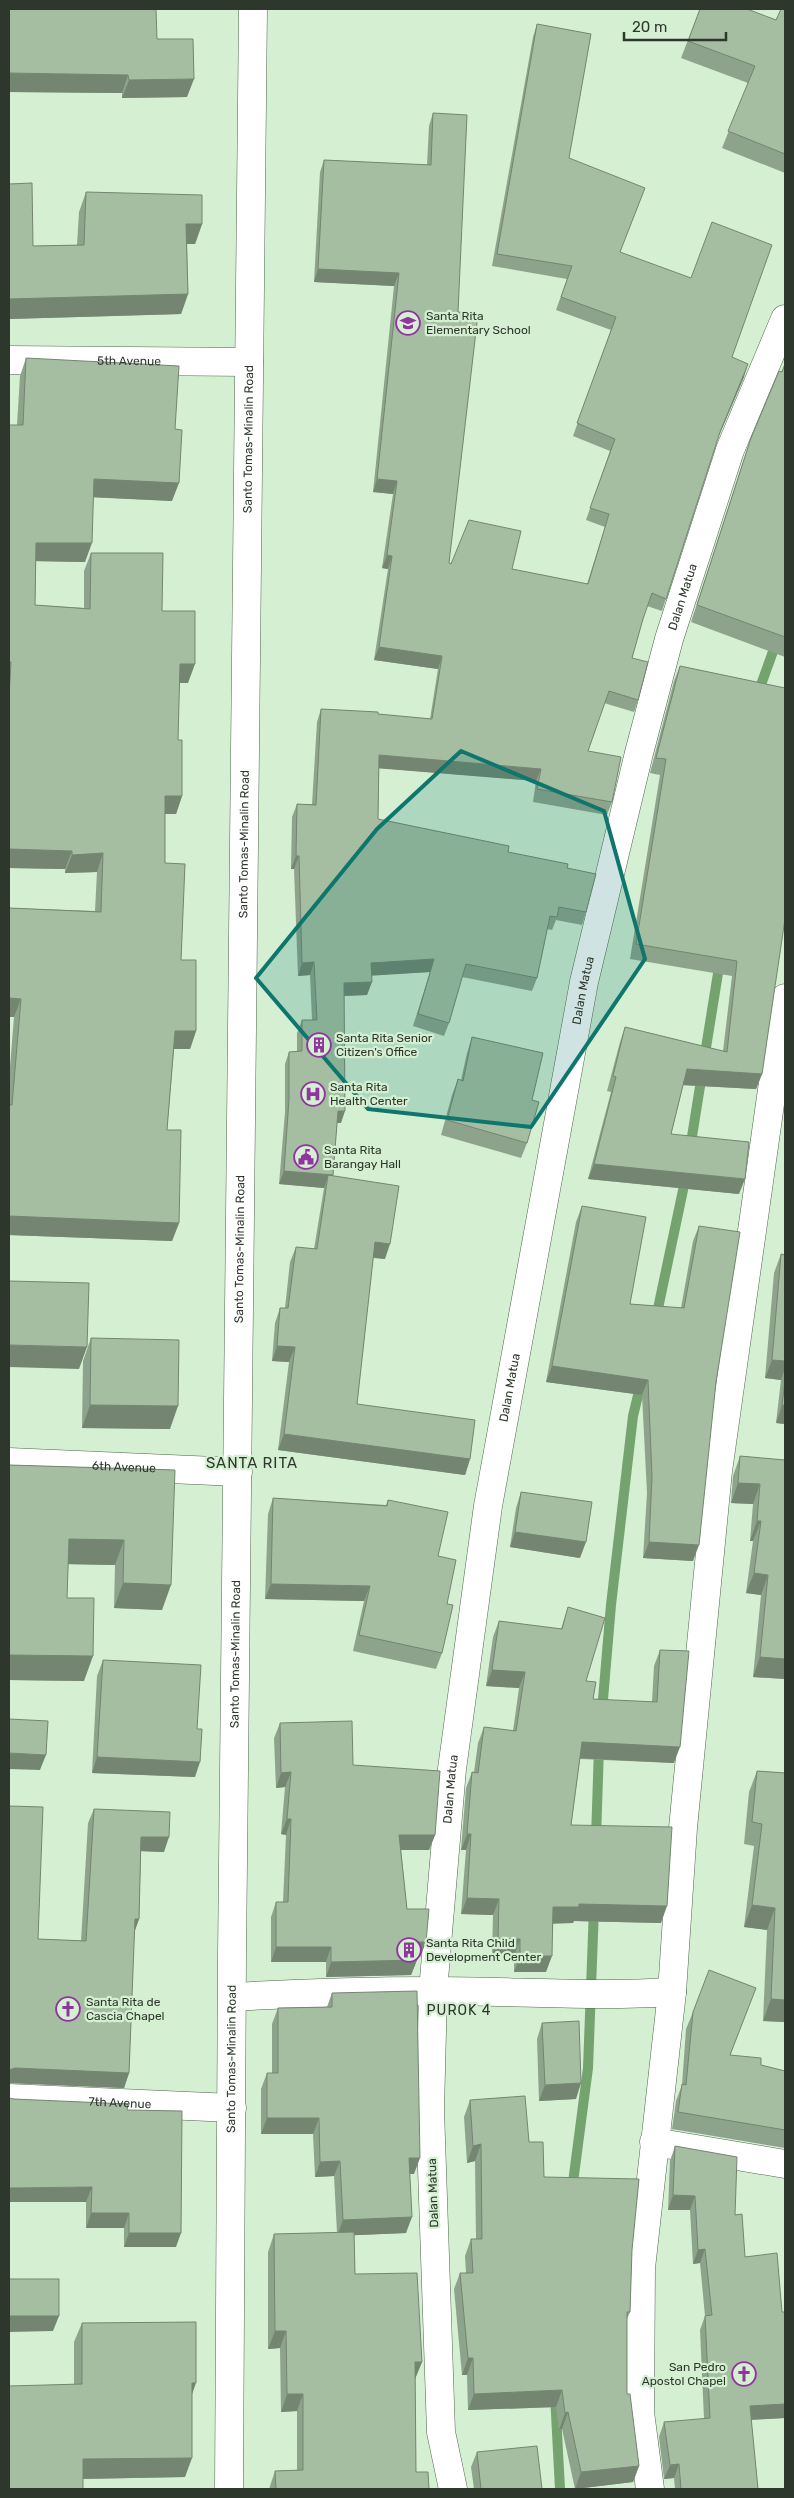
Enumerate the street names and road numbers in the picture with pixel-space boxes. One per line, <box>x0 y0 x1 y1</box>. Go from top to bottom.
street label: 5th Avenue <box>97 354 161 368</box>
street label: Santo Tomas-Minalin Road <box>241 365 256 513</box>
street label: Dalan Matua <box>665 562 700 632</box>
street label: Santo Tomas-Minalin Road <box>236 770 252 918</box>
street label: Dalan Matua <box>569 955 597 1026</box>
street label: Santo Tomas-Minalin Road <box>232 1175 247 1323</box>
street label: Dalan Matua <box>497 1352 523 1423</box>
street label: 6th Avenue <box>92 1459 156 1475</box>
street label: Santo Tomas-Minalin Road <box>227 1580 243 1728</box>
street label: Dalan Matua <box>440 1754 461 1824</box>
street label: Santo Tomas-Minalin Road <box>224 1985 239 2133</box>
street label: 7th Avenue <box>88 2095 152 2111</box>
street label: Dalan Matua <box>425 2158 441 2228</box>

